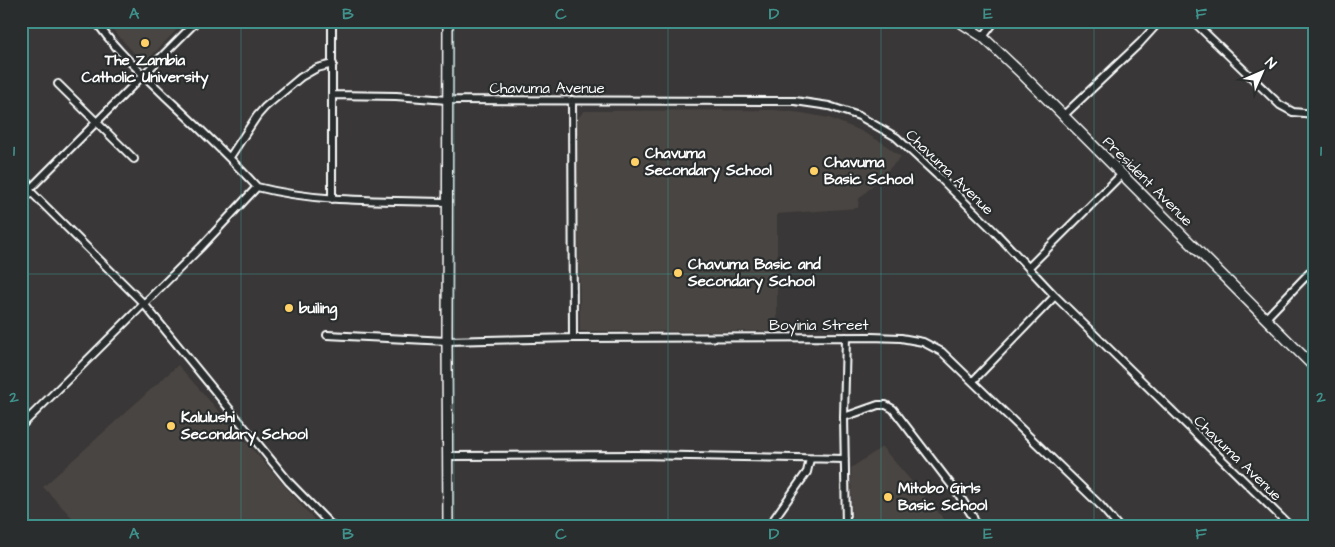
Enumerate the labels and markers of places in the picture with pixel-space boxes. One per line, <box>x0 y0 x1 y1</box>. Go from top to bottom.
marker: The Zambia Catholic University <box>139 37 151 49</box>
place label: The Zambia Catholic University <box>82 50 209 89</box>
place label: Chavuma Secondary School <box>644 143 772 182</box>
place label: Chavuma Basic School <box>824 152 914 190</box>
marker: Chavuma Secondary School <box>629 156 641 168</box>
marker: Chavuma Basic School <box>808 165 820 177</box>
place label: Chavuma Basic and Secondary School <box>687 254 821 293</box>
marker: Chavuma Basic and Secondary School <box>672 267 684 279</box>
place label: builing <box>299 298 337 321</box>
marker: builing <box>283 302 295 314</box>
place label: Kalulushi Secondary School <box>180 407 308 446</box>
marker: Kalulushi Secondary School <box>165 420 177 432</box>
place label: Mitobo Girls Basic School <box>898 478 988 516</box>
marker: Mitobo Girls Basic School <box>882 491 894 503</box>

